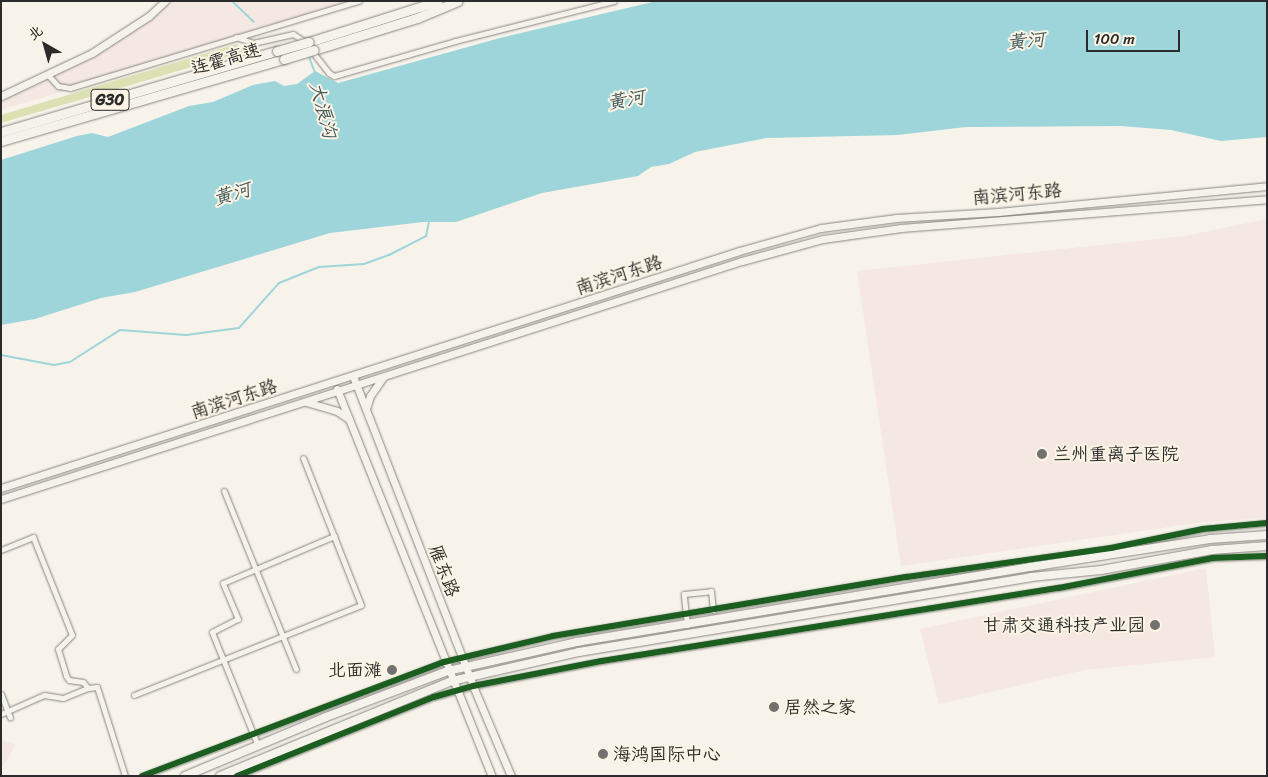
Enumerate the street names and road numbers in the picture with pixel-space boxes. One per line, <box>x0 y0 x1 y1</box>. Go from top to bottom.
street label: 连霍高速 <box>188 39 264 79</box>
road number: G30 <box>90 86 130 114</box>
street label: 南滨河东路 <box>971 179 1063 209</box>
street label: 南滨河东路 <box>573 251 665 299</box>
street label: 南滨河东路 <box>188 375 280 423</box>
street label: 雁东路 <box>424 542 464 600</box>

